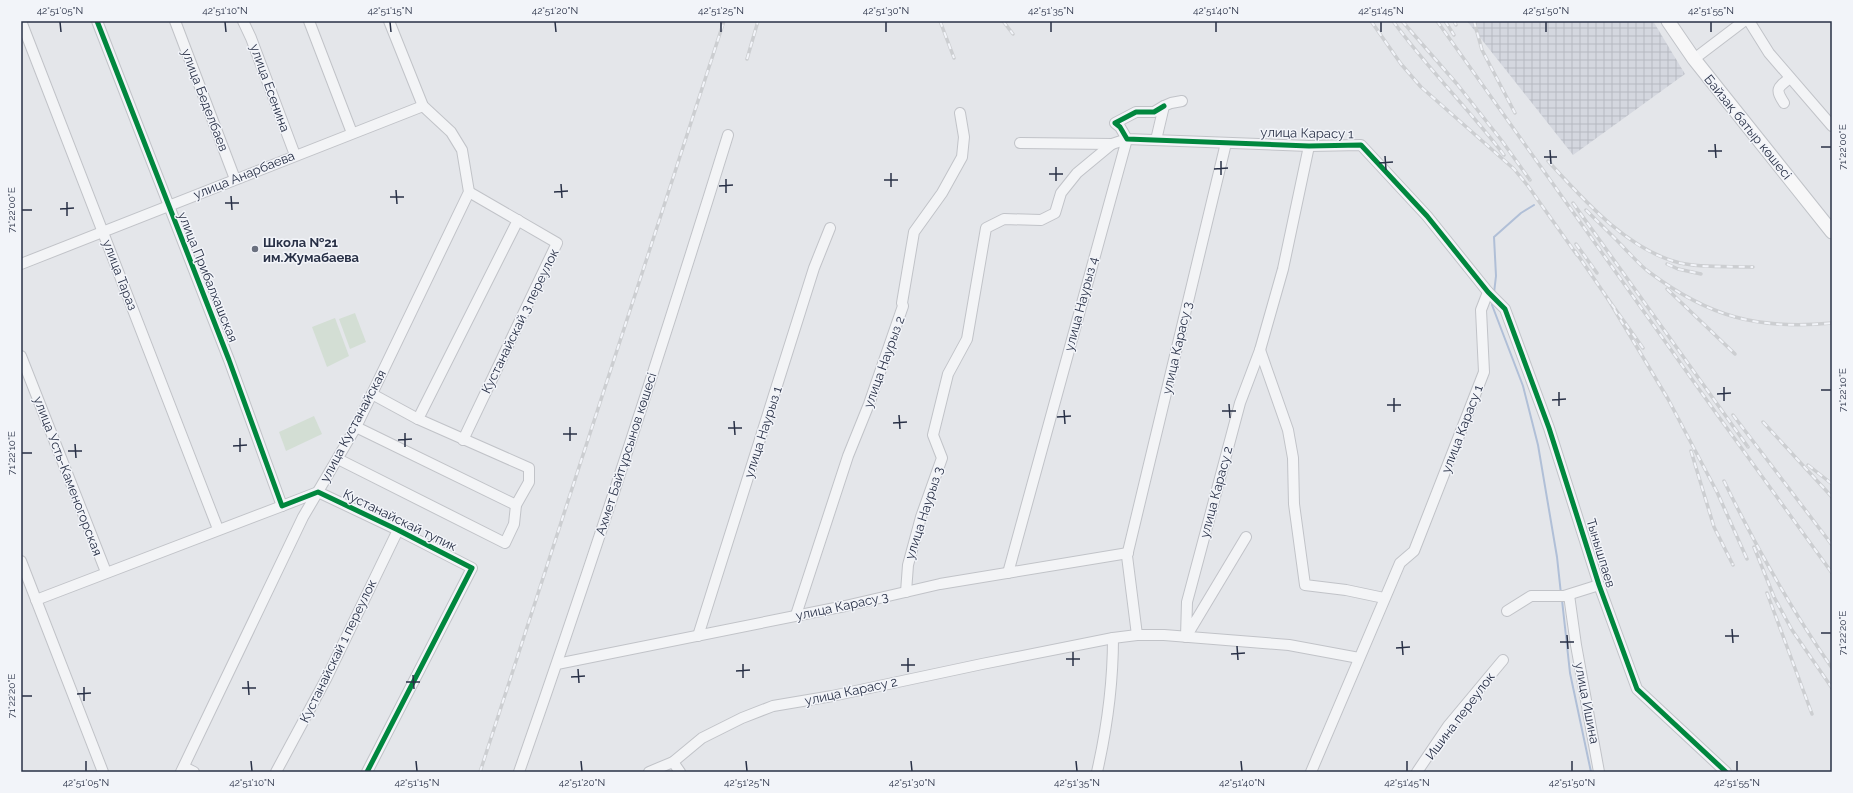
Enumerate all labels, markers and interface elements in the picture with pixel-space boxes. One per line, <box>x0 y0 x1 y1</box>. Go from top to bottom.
text: 42°51'05"N <box>37 5 83 16</box>
text: 42°51'10"N <box>202 5 248 16</box>
text: 42°51'15"N <box>368 5 412 16</box>
text: 42°51'20"N <box>532 5 578 16</box>
text: 42°51'25"N <box>698 5 744 16</box>
text: 42°51'30"N <box>863 5 909 16</box>
text: 42°51'35"N <box>1028 5 1074 16</box>
text: 42°51'40"N <box>1193 5 1239 16</box>
text: 42°51'45"N <box>1358 5 1404 16</box>
text: 42°51'50"N <box>1523 5 1569 16</box>
text: 42°51'55"N <box>1688 5 1734 16</box>
street label: улица Есенина <box>247 42 293 134</box>
street label: улица Беделбаев <box>179 47 231 153</box>
street label: Байзақ батыр көшесі <box>1701 72 1795 182</box>
text: 71°22'00"E <box>1837 124 1848 170</box>
street label: улица Карасу 1 <box>1260 125 1354 141</box>
street label: улица Анарбаева <box>191 148 297 202</box>
text: 71°22'00"E <box>6 187 17 233</box>
street label: улица Прибалхашская <box>175 210 241 344</box>
place label: Школа №21 им.Жумабаева <box>263 235 360 265</box>
street label: улица Тараз <box>100 238 140 312</box>
marker: Школа №21 им.Жумабаева <box>250 244 260 254</box>
street label: Кустанайскай 3 переулок <box>478 246 562 396</box>
street label: улица Наурыз 4 <box>1061 255 1101 353</box>
street label: улица Карасу 3 <box>1159 300 1195 396</box>
street label: улица Наурыз 2 <box>860 314 908 410</box>
street label: улица Кустанайская <box>317 367 389 485</box>
text: 71°22'10"E <box>1837 368 1848 412</box>
street label: Ахмет Байтұрсынов көшесі <box>593 371 659 537</box>
street label: улица Карасу 1 <box>1438 382 1486 475</box>
street label: улица Наурыз 1 <box>741 384 785 480</box>
street label: улица Усть-Каменогорская <box>31 394 105 558</box>
text: 71°22'10"E <box>6 431 17 475</box>
street label: улица Карасу 2 <box>1197 444 1236 540</box>
street label: улица Наурыз 3 <box>902 465 946 561</box>
street label: Кустанайскай тупик <box>341 486 459 554</box>
street label: Тынышпаев <box>1583 517 1619 589</box>
street label: Кустанайскай 1 переулок <box>297 577 379 725</box>
street label: улица Карасу 3 <box>794 589 890 623</box>
text: 71°22'20"E <box>1837 611 1848 655</box>
street label: улица Ишина <box>1572 661 1602 745</box>
street label: Ишина переулок <box>1422 669 1498 763</box>
text: 71°22'20"E <box>6 674 17 718</box>
street label: улица Карасу 2 <box>803 674 899 708</box>
text: 42°51'05"N <box>63 777 109 788</box>
text: 42°51'10"N <box>229 777 275 788</box>
text: 42°51'15"N <box>395 777 439 788</box>
text: 42°51'20"N <box>559 777 605 788</box>
text: 42°51'25"N <box>724 777 770 788</box>
text: 42°51'30"N <box>889 777 935 788</box>
text: 42°51'35"N <box>1054 777 1100 788</box>
text: 42°51'40"N <box>1219 777 1265 788</box>
text: 42°51'45"N <box>1384 777 1430 788</box>
text: 42°51'50"N <box>1549 777 1595 788</box>
text: 42°51'55"N <box>1714 777 1760 788</box>

